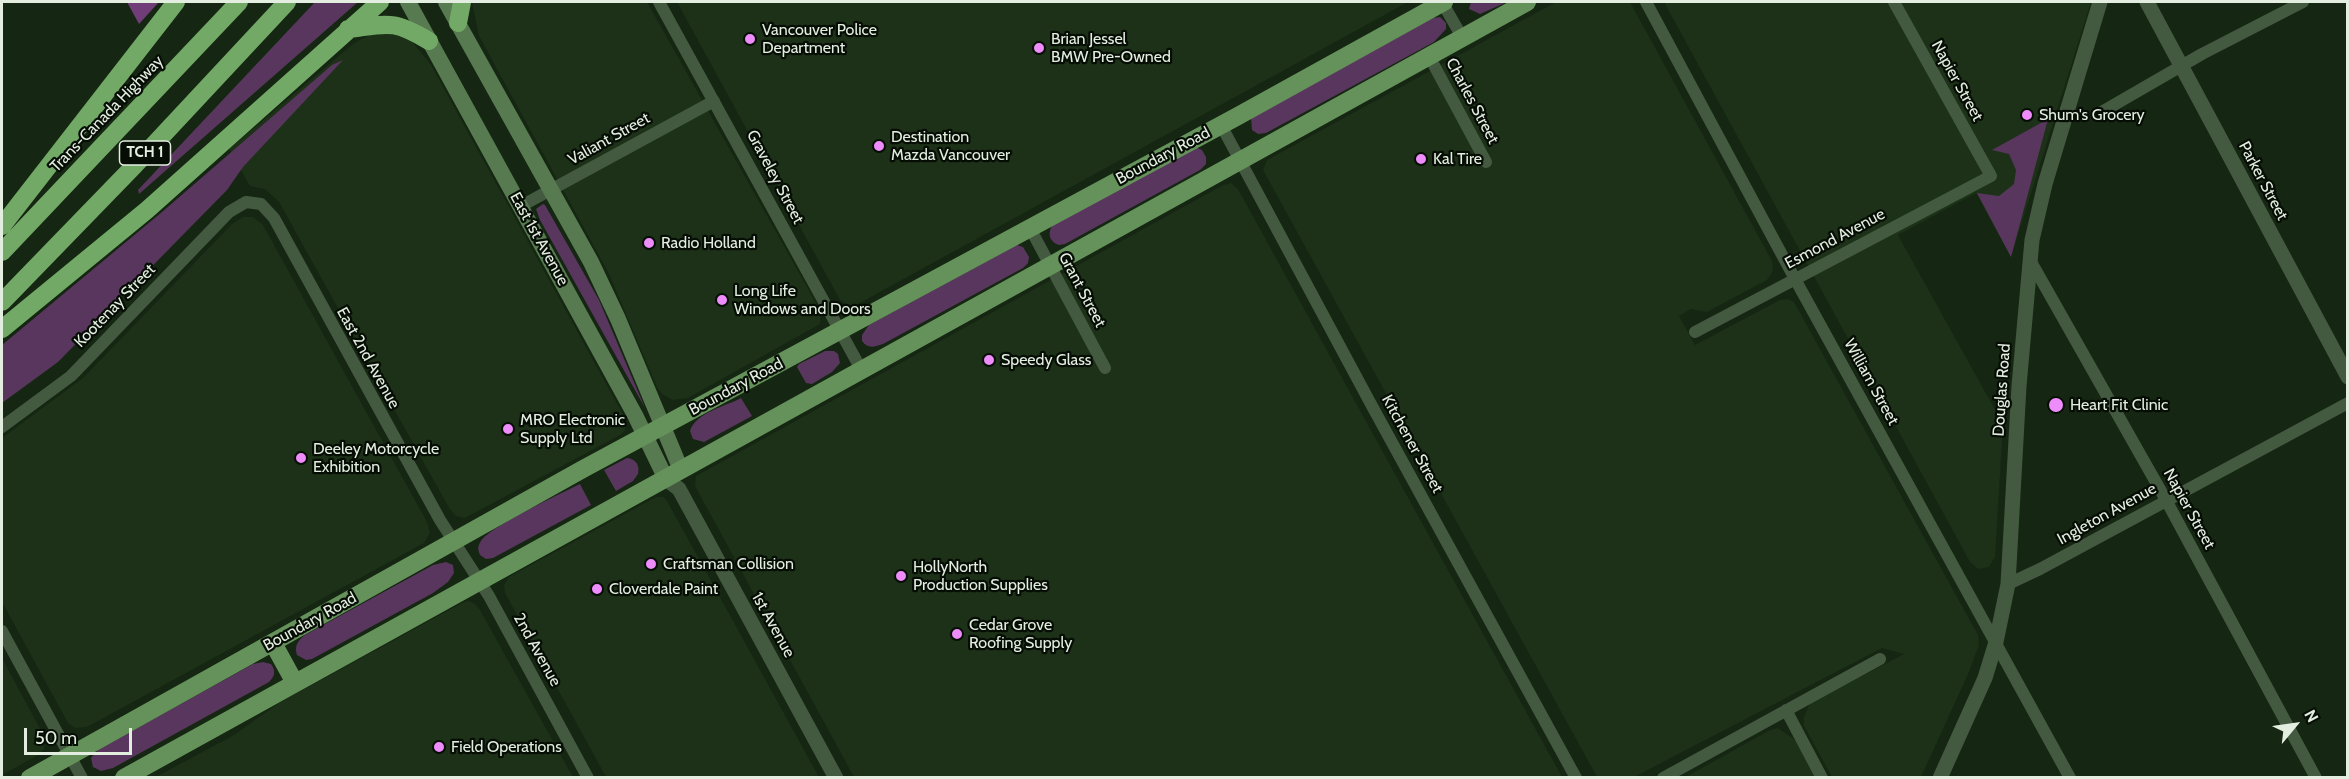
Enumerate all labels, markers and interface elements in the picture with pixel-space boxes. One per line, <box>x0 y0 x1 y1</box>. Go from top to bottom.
place label: Vancouver Police Department <box>762 20 877 58</box>
place label: Brian Jessel BMW Pre-Owned <box>1051 29 1171 67</box>
marker: Vancouver Police Department <box>743 32 757 46</box>
street label: Napier Street <box>1927 37 1987 125</box>
marker: Brian Jessel BMW Pre-Owned <box>1032 41 1046 55</box>
street label: Trans-Canada Highway <box>46 52 168 176</box>
street label: Charles Street <box>1441 55 1503 147</box>
place label: Shum's Grocery <box>2039 105 2145 125</box>
marker: Shum's Grocery <box>2020 108 2034 122</box>
street label: Valiant Street <box>565 109 653 169</box>
street label: Boundary Road <box>1113 123 1213 189</box>
street label: Graveley Street <box>742 127 808 227</box>
place label: Destination Mazda Vancouver <box>891 127 1010 165</box>
street label: Parker Street <box>2234 138 2292 224</box>
marker: Destination Mazda Vancouver <box>872 139 886 153</box>
road number: TCH 1 <box>120 141 170 165</box>
place label: Kal Tire <box>1433 149 1482 169</box>
marker: Kal Tire <box>1414 152 1428 166</box>
street label: East 1st Avenue <box>505 189 573 289</box>
street label: Esmond Avenue <box>1782 205 1888 273</box>
place label: Radio Holland <box>661 233 756 253</box>
marker: Radio Holland <box>642 236 656 250</box>
street label: Grant Street <box>1054 249 1110 331</box>
street label: Kootenay Street <box>70 260 160 352</box>
place label: Long Life Windows and Doors <box>734 281 871 319</box>
marker: Long Life Windows and Doors <box>715 293 729 307</box>
street label: East 2nd Avenue <box>332 304 404 412</box>
street label: William Street <box>1839 335 1903 429</box>
street label: Douglas Road <box>1989 343 2015 437</box>
place label: Speedy Glass <box>1001 350 1091 370</box>
marker: Speedy Glass <box>982 353 996 367</box>
street label: Boundary Road <box>686 354 786 420</box>
street label: Kitchener Street <box>1377 392 1447 496</box>
place label: Heart Fit Clinic <box>2070 395 2168 415</box>
marker: Heart Fit Clinic <box>2047 396 2065 414</box>
place label: MRO Electronic Supply Ltd <box>520 410 625 448</box>
marker: MRO Electronic Supply Ltd <box>501 422 515 436</box>
place label: Deeley Motorcycle Exhibition <box>313 439 439 477</box>
marker: Deeley Motorcycle Exhibition <box>294 451 308 465</box>
street label: Napier Street <box>2159 465 2219 553</box>
street label: Ingleton Avenue <box>2054 479 2160 549</box>
place label: Craftsman Collision <box>663 554 794 574</box>
marker: Craftsman Collision <box>644 557 658 571</box>
place label: HollyNorth Production Supplies <box>913 557 1048 595</box>
marker: HollyNorth Production Supplies <box>894 569 908 583</box>
place label: Cloverdale Paint <box>609 579 718 599</box>
marker: Cloverdale Paint <box>590 582 604 596</box>
street label: Boundary Road <box>260 588 360 656</box>
street label: 1st Avenue <box>747 589 799 661</box>
street label: 2nd Avenue <box>509 610 565 690</box>
place label: Cedar Grove Roofing Supply <box>969 615 1072 653</box>
marker: Cedar Grove Roofing Supply <box>950 627 964 641</box>
north arrow <box>2265 695 2325 755</box>
text: N <box>2300 706 2322 726</box>
scale bar <box>27 716 135 754</box>
text: 50 m <box>35 727 77 749</box>
place label: Field Operations <box>451 737 562 757</box>
marker: Field Operations <box>432 740 446 754</box>

